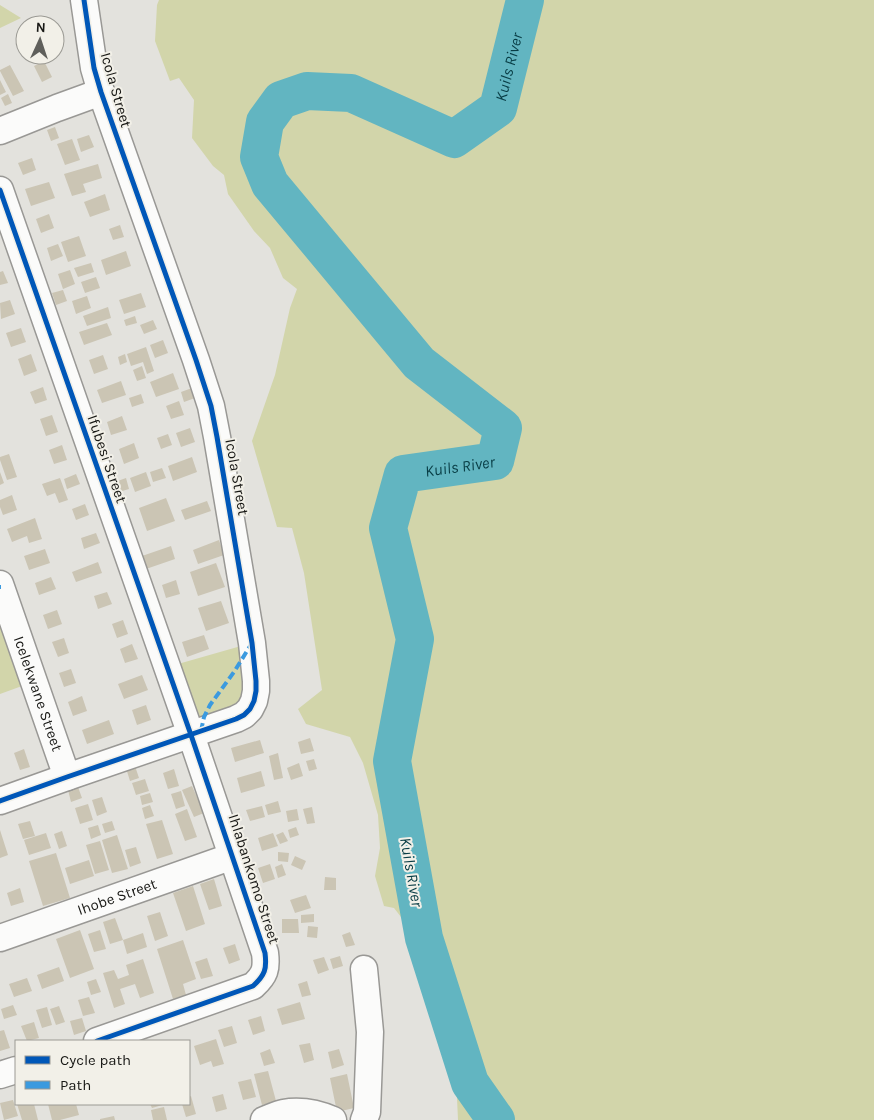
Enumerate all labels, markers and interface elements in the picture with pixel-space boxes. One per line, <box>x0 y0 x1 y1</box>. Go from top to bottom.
north arrow <box>15 15 65 65</box>
text: N <box>35 19 46 36</box>
water label: Kuils River <box>491 30 527 103</box>
street label: Icola Street <box>97 50 135 130</box>
street label: Ifubesi Street <box>83 413 131 506</box>
street label: Icola Street <box>221 437 253 517</box>
water label: Kuils River <box>424 452 496 481</box>
street label: Icelekwane Street <box>10 634 66 754</box>
street label: Ihlabankomo Street <box>224 812 284 947</box>
water label: Kuils River <box>396 836 427 909</box>
street label: Ihobe Street <box>75 874 159 919</box>
legend <box>15 1040 190 1105</box>
text: Cycle path <box>60 1051 131 1069</box>
text: Path <box>60 1076 91 1094</box>

